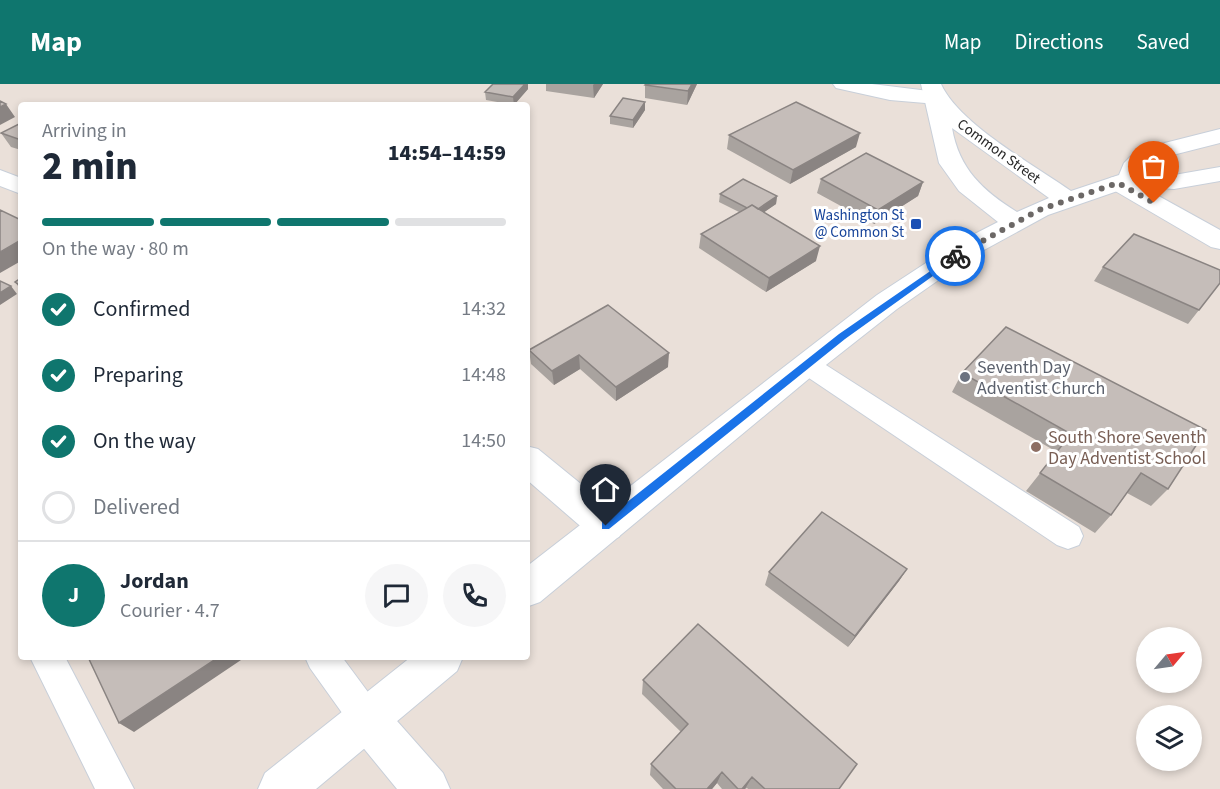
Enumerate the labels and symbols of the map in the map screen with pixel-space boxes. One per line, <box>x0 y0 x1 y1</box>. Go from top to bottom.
street label: Common Street <box>953 114 1045 189</box>
pin <box>1128 141 1179 203</box>
place label: Washington St @ Common St <box>814 205 904 243</box>
marker: Washington St @ Common St <box>909 217 923 231</box>
courier <box>925 226 985 286</box>
place label: Seventh Day Adventist Church <box>977 355 1105 401</box>
marker: Seventh Day Adventist Church <box>958 370 972 384</box>
place label: South Shore Seventh Day Adventist School <box>1048 425 1206 471</box>
marker: South Shore Seventh Day Adventist School <box>1029 440 1043 454</box>
pin <box>580 464 631 526</box>
north arrow <box>1136 627 1202 693</box>

